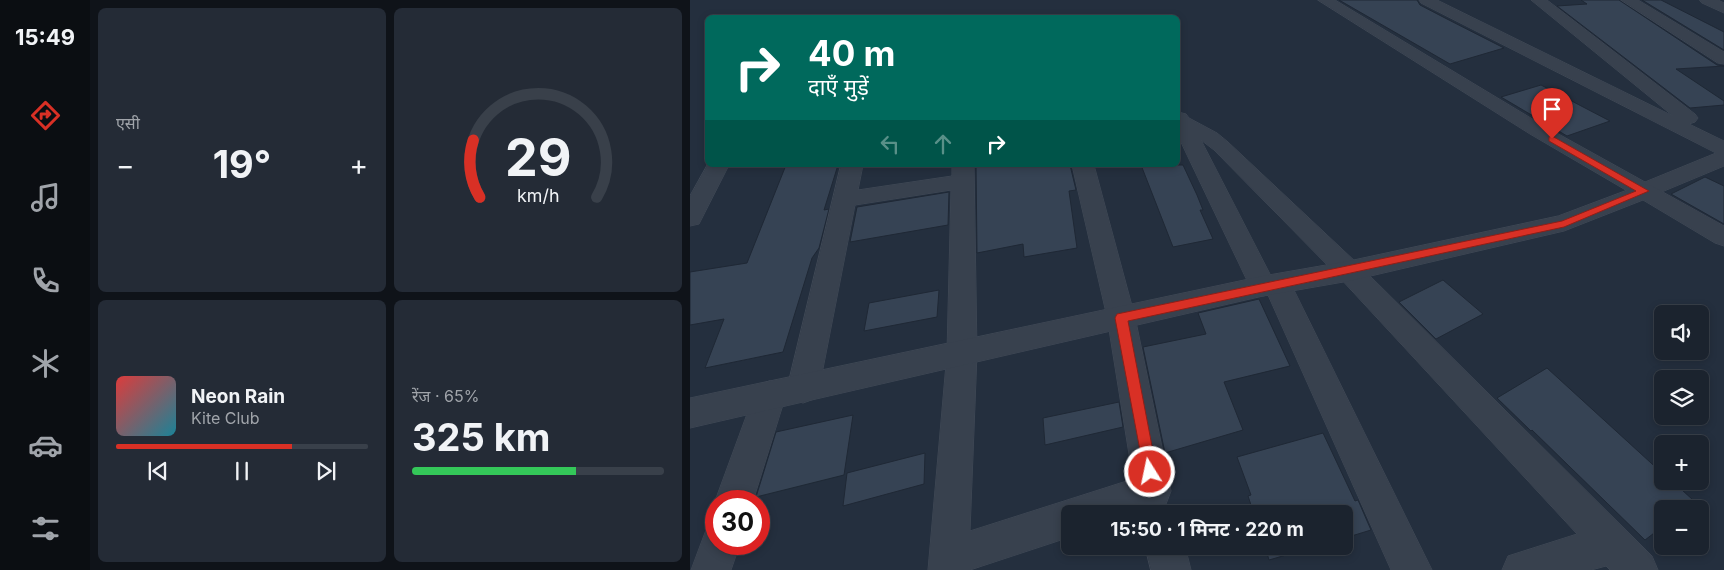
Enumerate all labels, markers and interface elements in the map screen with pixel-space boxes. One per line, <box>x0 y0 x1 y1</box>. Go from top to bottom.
text: 15:49 <box>15 24 75 50</box>
text: 40 m <box>808 32 896 74</box>
icon: right <box>725 35 790 100</box>
text: दाएँ मुड़ें <box>808 74 869 100</box>
pin <box>1531 88 1573 139</box>
icon: arrive <box>1538 95 1566 123</box>
icon: directions <box>28 98 63 133</box>
text: एसी <box>116 113 140 133</box>
text: 29 <box>505 126 571 189</box>
icon: left <box>876 130 904 158</box>
icon: ahead <box>929 130 957 158</box>
icon: right <box>982 130 1010 158</box>
text: 19° <box>213 141 271 187</box>
text: − <box>116 148 135 182</box>
text: + <box>349 148 368 182</box>
icon: music <box>28 180 63 215</box>
text: km/h <box>517 185 559 206</box>
icon: phone <box>28 263 63 298</box>
map controls <box>1654 305 1709 555</box>
button: sound <box>1654 305 1709 360</box>
icon: climate <box>28 346 63 381</box>
button: layers <box>1654 370 1709 425</box>
text: Neon Rain <box>191 385 285 408</box>
text: रेंज · 65% <box>412 386 479 406</box>
text: Kite Club <box>191 408 260 428</box>
text: 325 km <box>412 414 550 460</box>
icon: car <box>28 428 63 463</box>
button: + <box>1654 435 1709 490</box>
position arrow <box>1123 445 1175 497</box>
icon: previous <box>144 457 172 485</box>
icon: pause <box>228 457 256 485</box>
icon: next <box>312 457 340 485</box>
speed limit sign: 30 <box>705 490 770 555</box>
button: − <box>1654 500 1709 555</box>
icon: filters <box>28 511 63 546</box>
text: 15:50 · 1 मिनट · 220 m <box>1110 518 1304 541</box>

